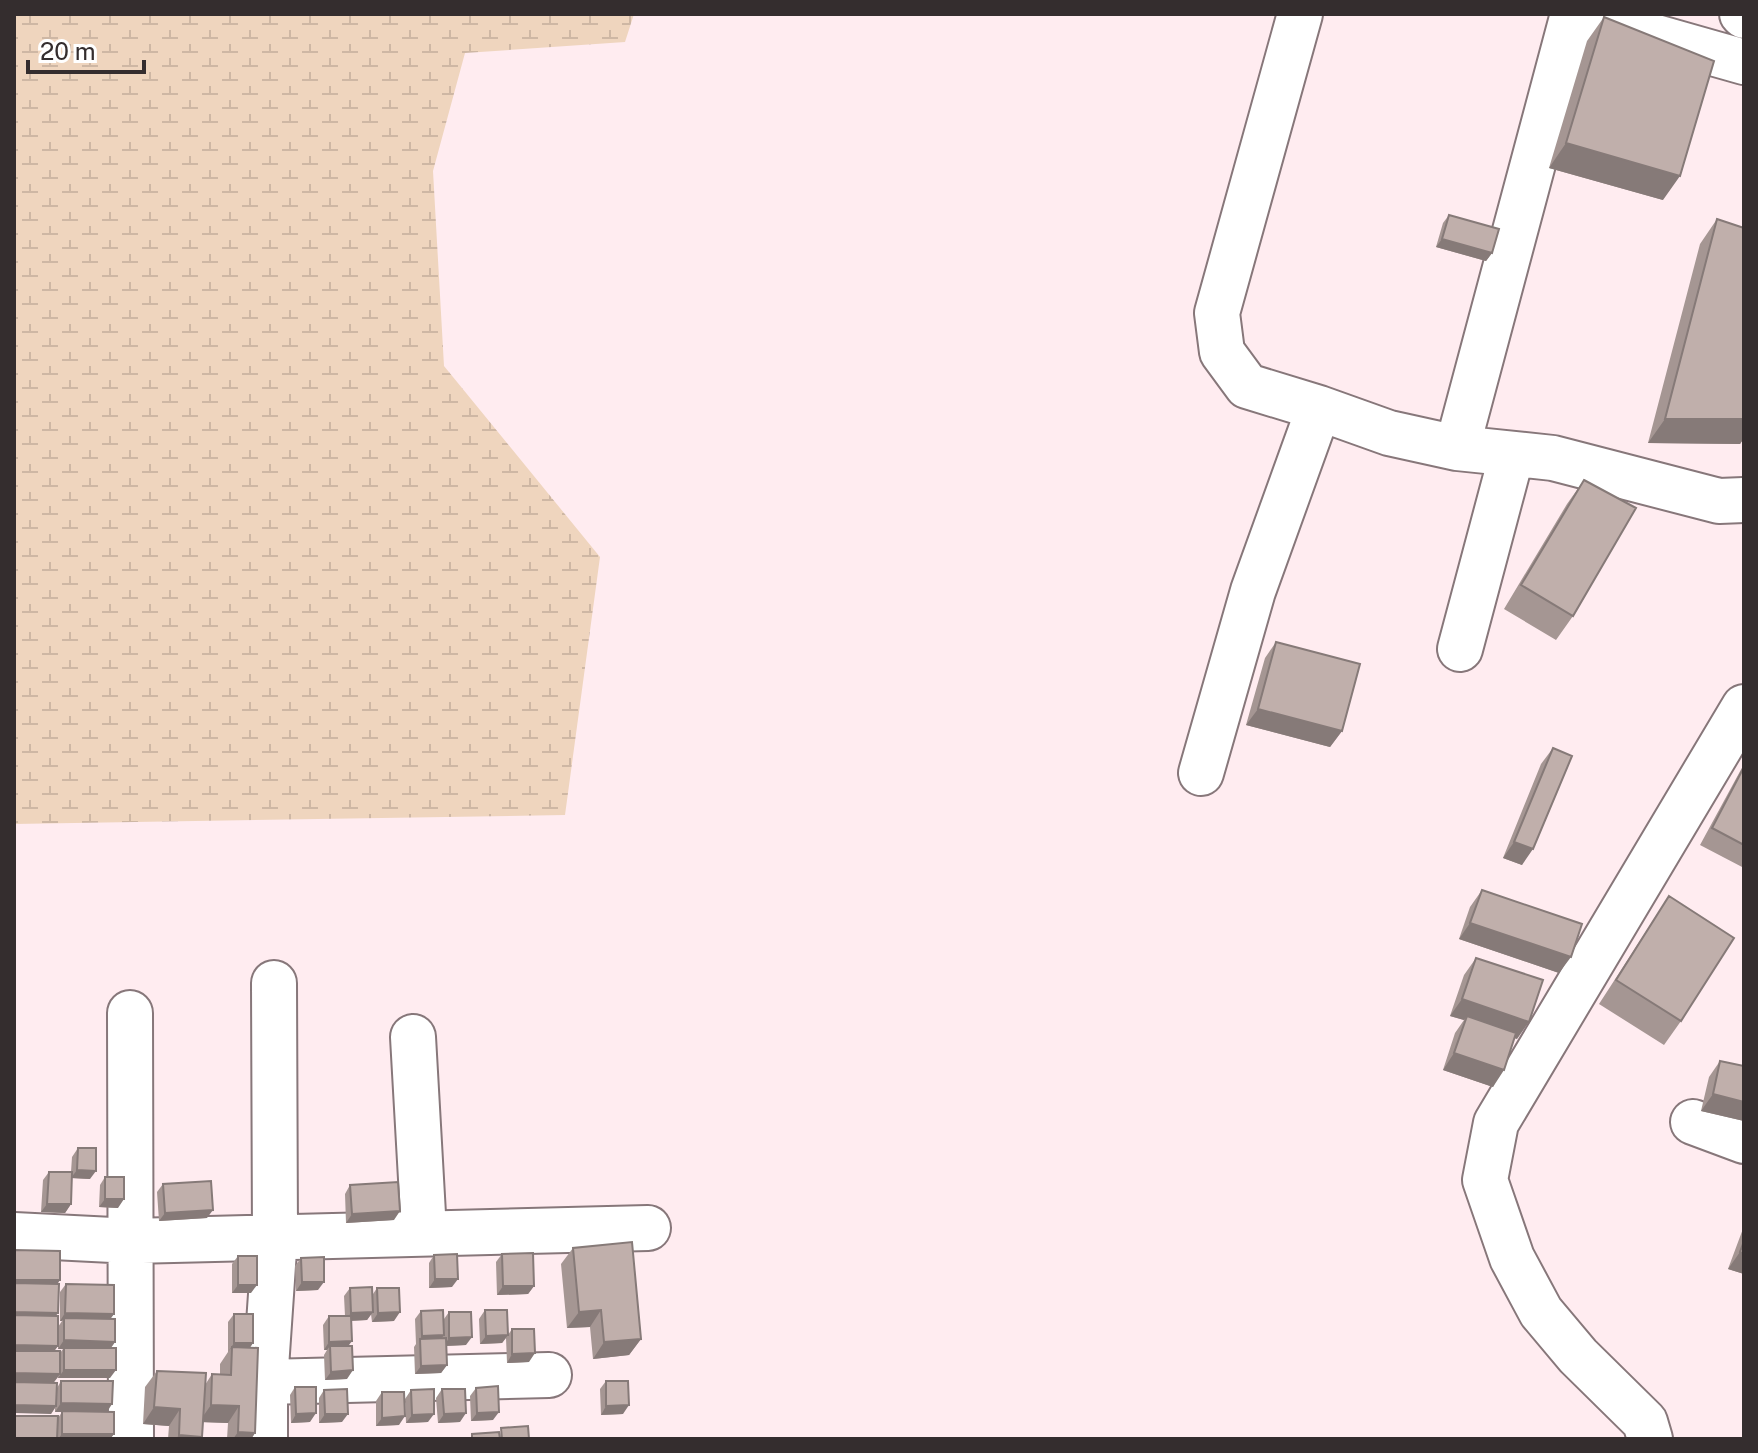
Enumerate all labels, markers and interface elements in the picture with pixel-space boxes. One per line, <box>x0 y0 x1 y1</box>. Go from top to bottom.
scale bar <box>28 24 144 74</box>
text: 20 m <box>40 37 96 65</box>

